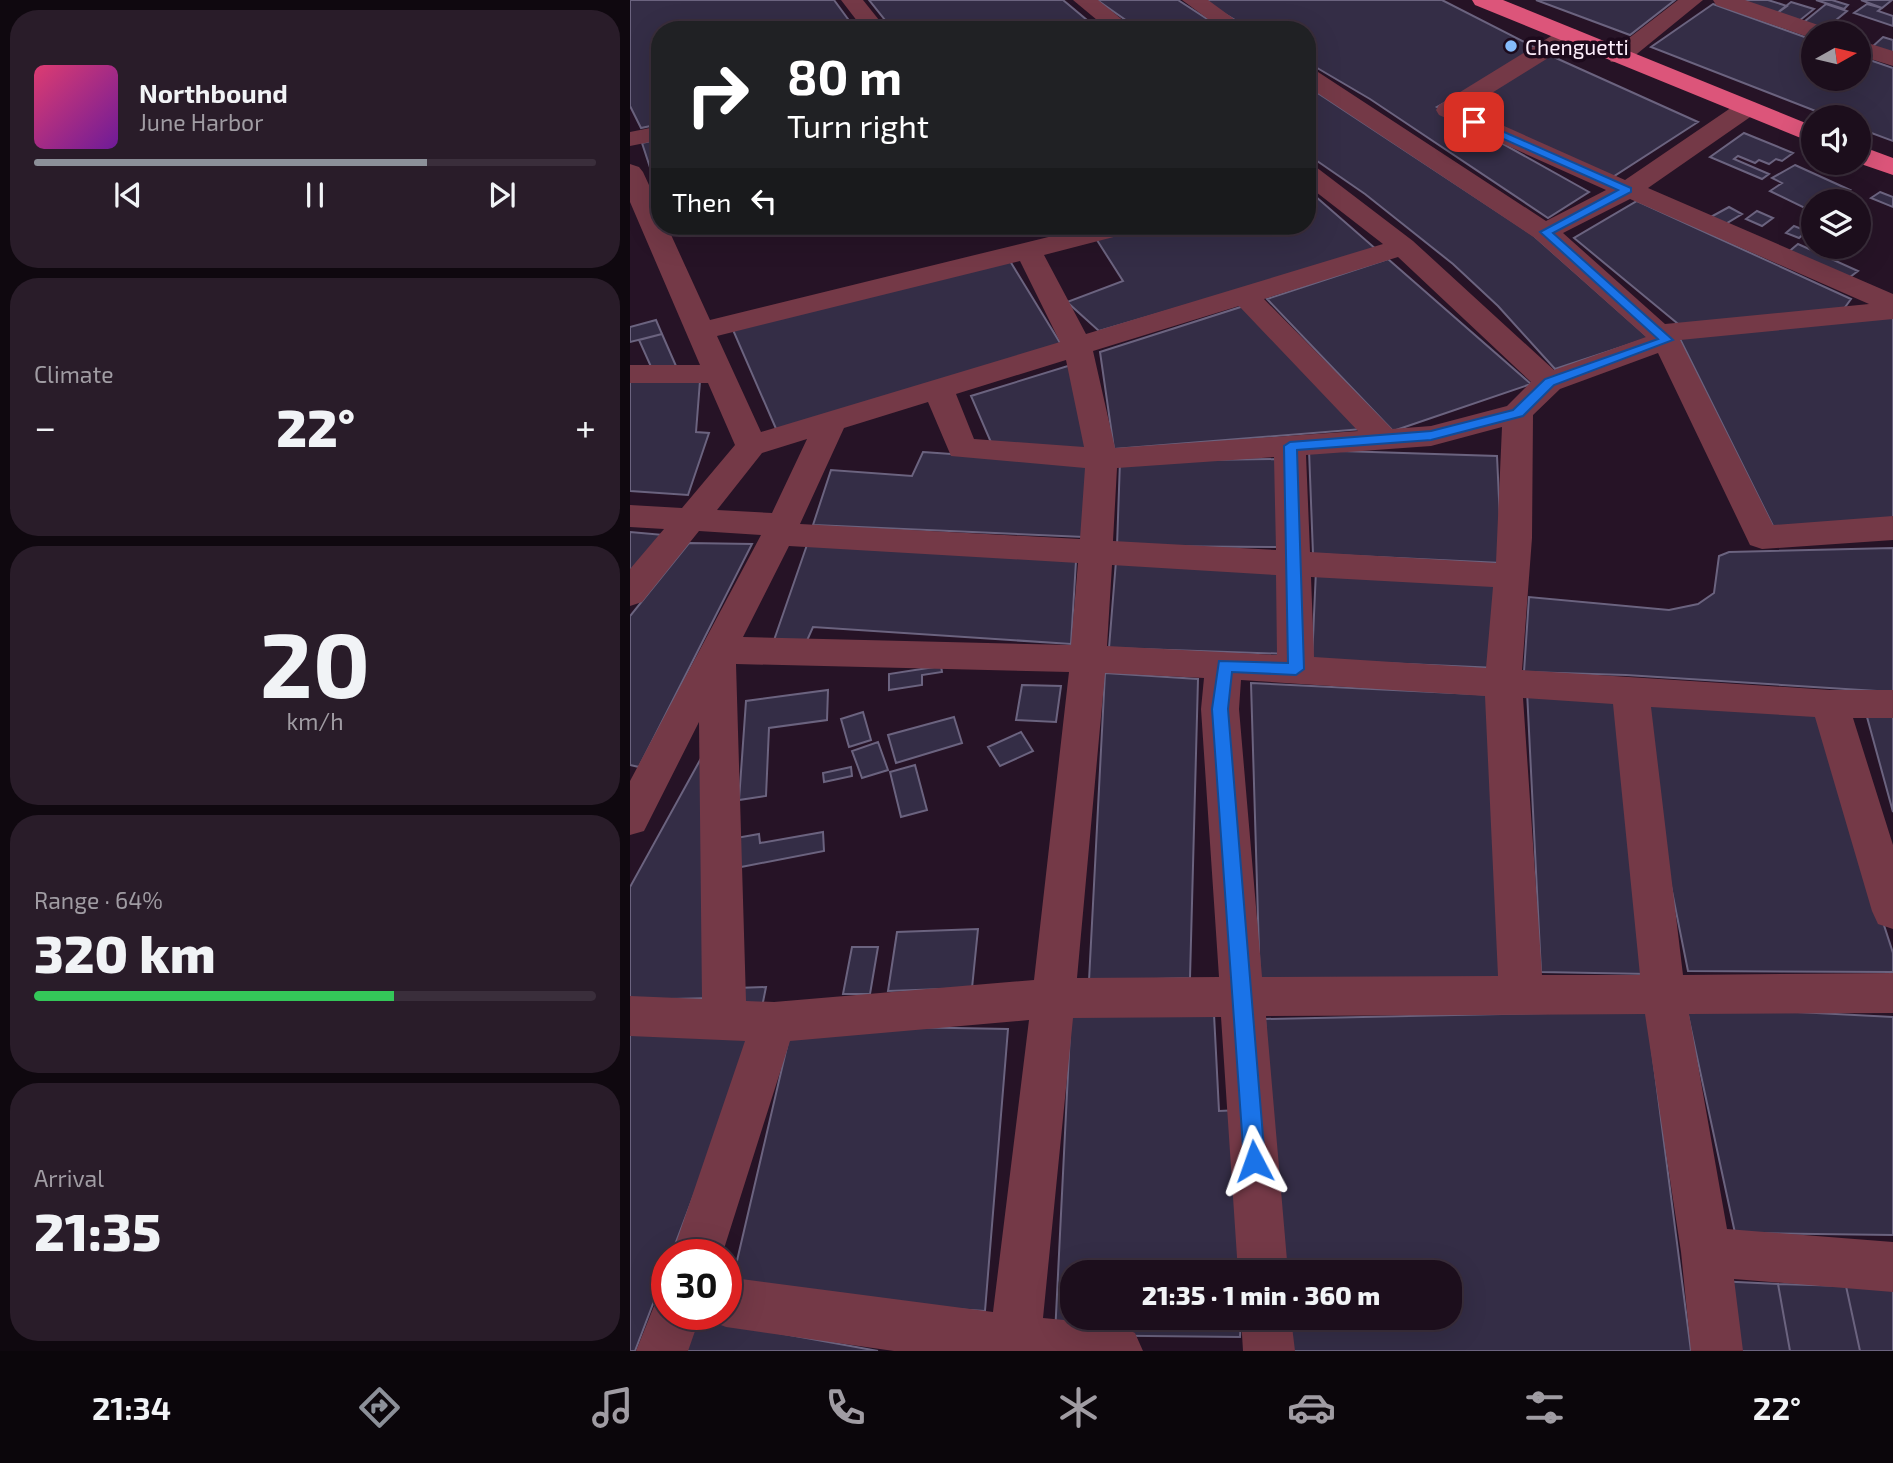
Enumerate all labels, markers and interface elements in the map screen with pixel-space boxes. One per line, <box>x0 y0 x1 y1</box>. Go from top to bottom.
north arrow <box>1801 21 1871 91</box>
map controls <box>1801 21 1871 259</box>
place label: Chenguetti <box>1525 34 1629 59</box>
marker: Chenguetti <box>1503 38 1519 54</box>
text: 80 m <box>787 46 902 105</box>
icon: right <box>672 49 763 140</box>
text: Northbound <box>139 77 288 108</box>
pin <box>1444 92 1504 152</box>
icon: arrive <box>1455 103 1493 141</box>
button: sound <box>1801 105 1871 175</box>
text: Turn right <box>787 106 929 144</box>
text: June Harbor <box>139 108 263 136</box>
icon: previous <box>109 176 147 214</box>
icon: pause <box>296 176 334 214</box>
icon: next <box>483 176 521 214</box>
icon: left <box>745 182 783 220</box>
text: Then <box>672 186 731 217</box>
button: layers <box>1801 189 1871 259</box>
text: Climate <box>34 360 114 388</box>
text: 22° <box>276 395 355 457</box>
text: − <box>34 403 56 449</box>
text: + <box>575 403 596 449</box>
text: 20 <box>260 607 370 716</box>
text: km/h <box>286 707 344 735</box>
text: Range · 64% <box>34 886 163 914</box>
text: 320 km <box>34 921 216 983</box>
position arrow <box>1217 1124 1291 1198</box>
text: Arrival <box>34 1164 104 1192</box>
text: 21:35 <box>34 1199 161 1261</box>
speed limit sign: 30 <box>651 1239 742 1330</box>
text: 21:35 · 1 min · 360 m <box>1142 1279 1380 1310</box>
icon: directions <box>355 1383 404 1432</box>
icon: music <box>588 1383 637 1432</box>
icon: phone <box>821 1383 870 1432</box>
icon: climate <box>1054 1383 1103 1432</box>
icon: car <box>1287 1383 1336 1432</box>
icon: filters <box>1520 1383 1569 1432</box>
text: 21:34 <box>92 1388 171 1426</box>
text: 22° <box>1753 1388 1801 1426</box>

